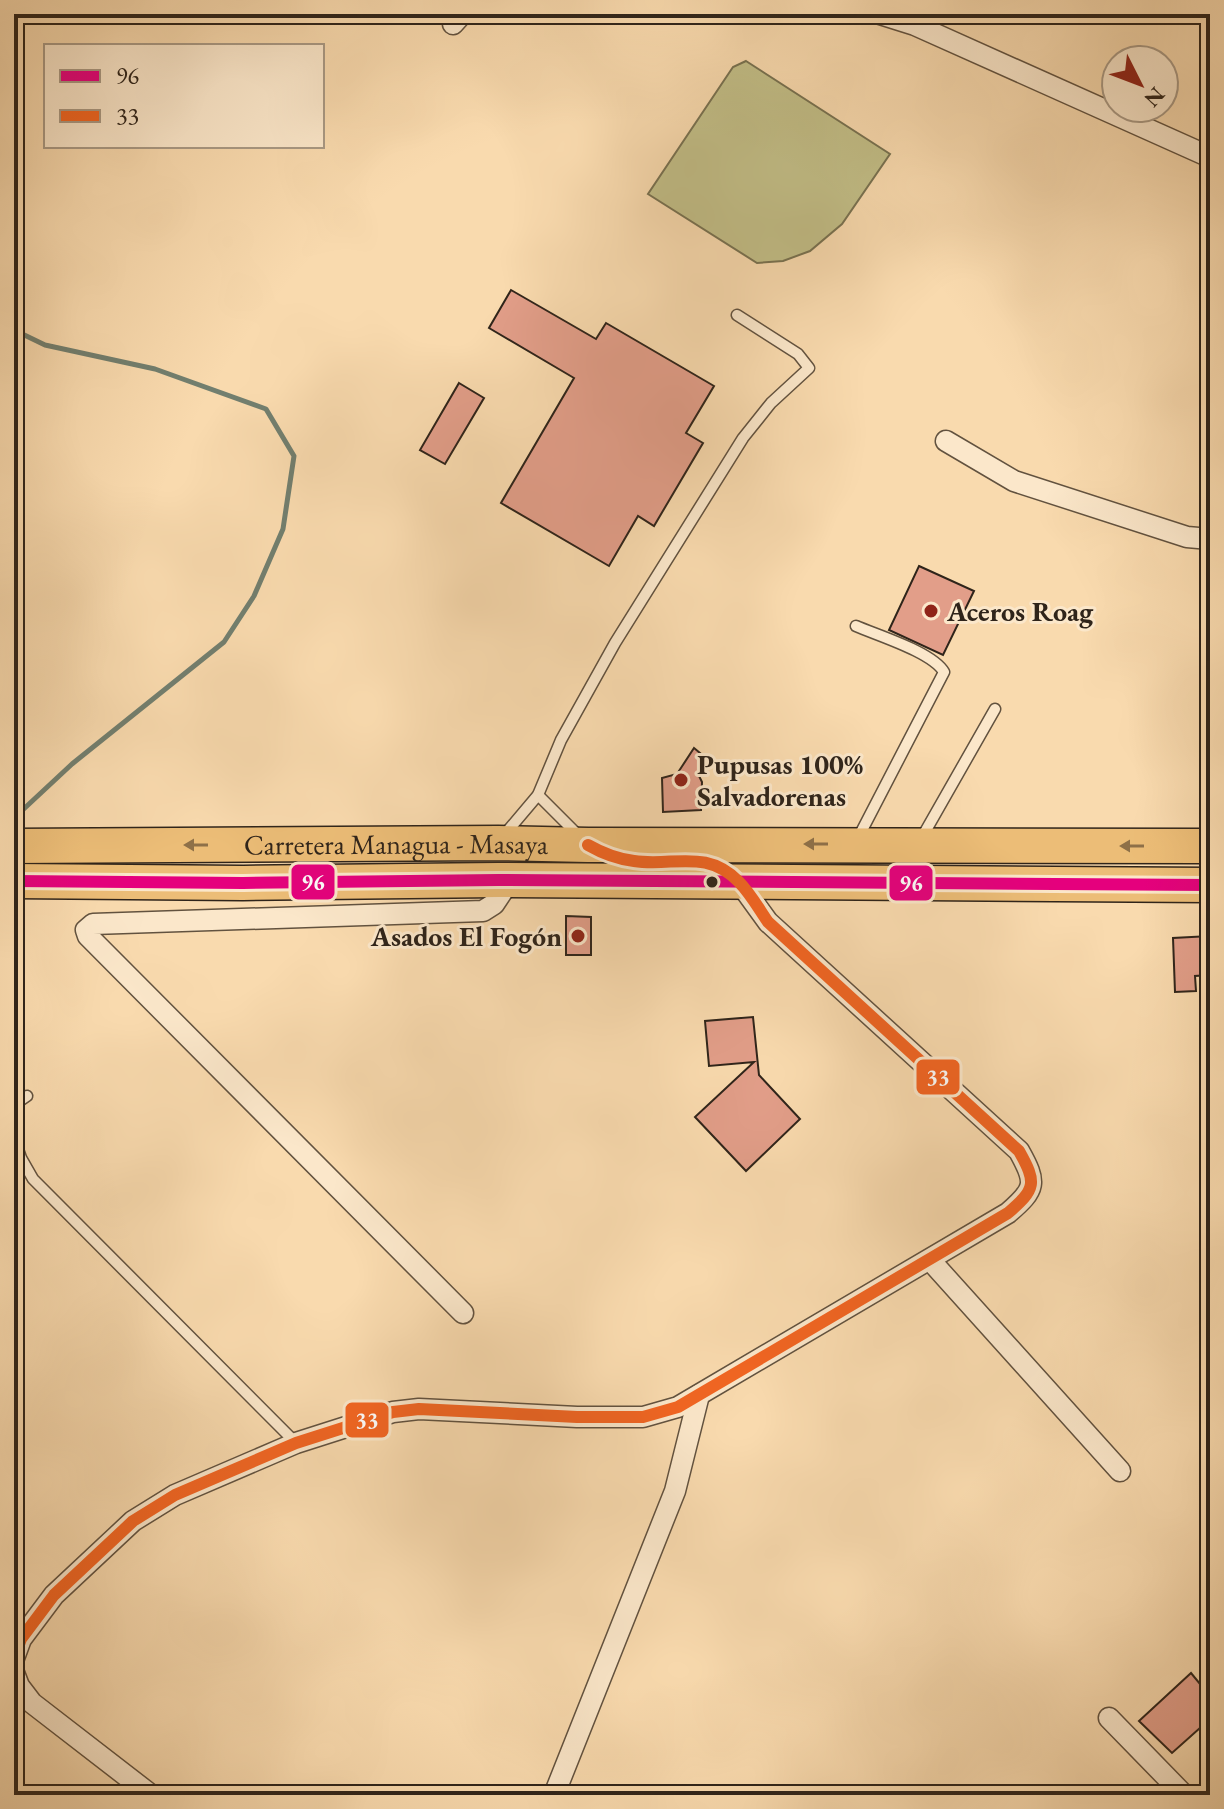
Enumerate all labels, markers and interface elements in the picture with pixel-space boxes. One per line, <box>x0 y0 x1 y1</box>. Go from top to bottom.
legend <box>44 44 324 148</box>
north arrow <box>1100 44 1180 124</box>
text: 96 <box>116 60 139 91</box>
text: N <box>1138 81 1171 114</box>
text: 33 <box>116 100 139 131</box>
place label: Aceros Roag <box>946 593 1094 629</box>
marker: Aceros Roag <box>922 602 940 620</box>
place label: Pupusas 100% Salvadorenas <box>697 746 863 814</box>
marker: Pupusas 100% Salvadorenas <box>672 771 690 789</box>
street label: Carretera Managua - Masaya <box>244 825 549 863</box>
one-way arrow <box>803 838 828 850</box>
one-way arrow <box>183 839 208 851</box>
one-way arrow <box>1119 840 1144 852</box>
line badge: 96 <box>290 863 336 901</box>
line badge: 96 <box>888 864 934 902</box>
text: 96 <box>301 868 325 897</box>
text: 96 <box>899 869 923 898</box>
unlabelled marker <box>704 874 720 890</box>
place label: Asados El Fogón <box>370 918 562 954</box>
marker: Asados El Fogón <box>569 927 587 945</box>
line badge: 33 <box>915 1058 961 1096</box>
text: 33 <box>926 1063 950 1092</box>
line badge: 33 <box>344 1401 390 1439</box>
text: 33 <box>355 1406 379 1435</box>

